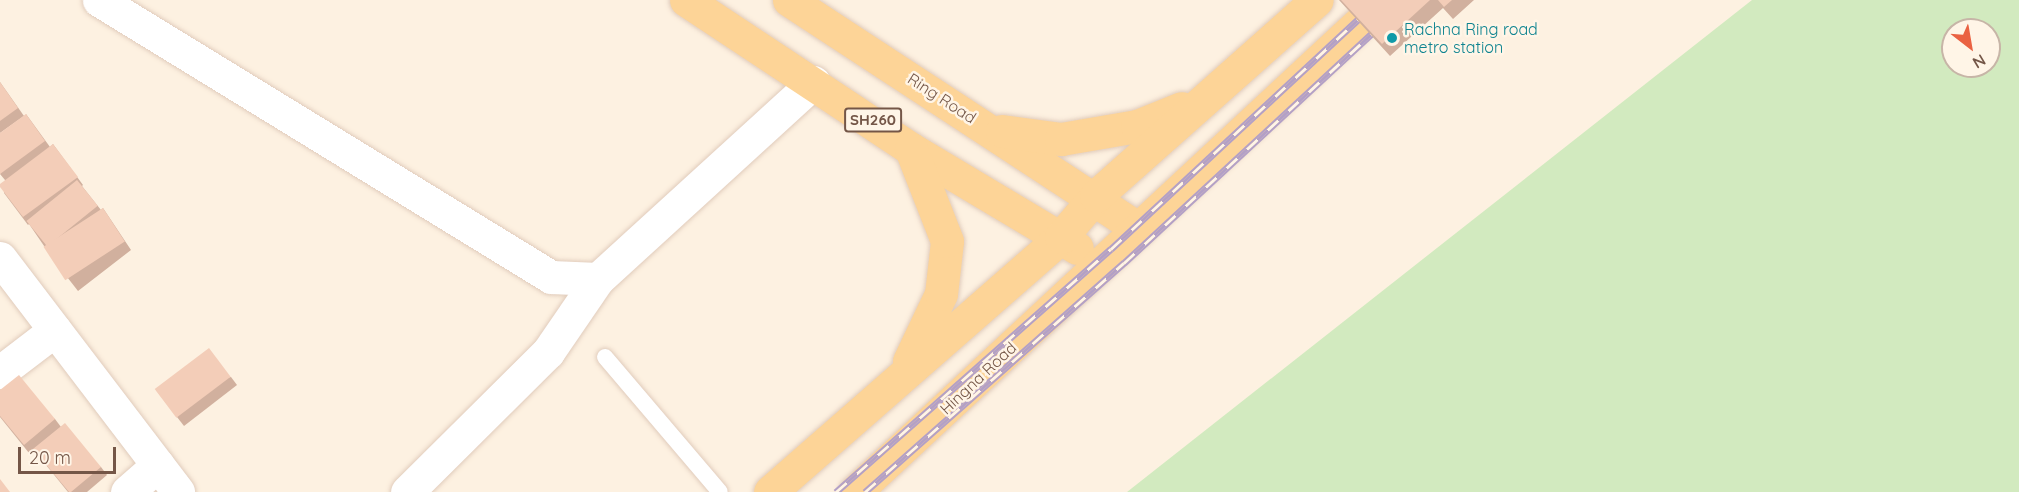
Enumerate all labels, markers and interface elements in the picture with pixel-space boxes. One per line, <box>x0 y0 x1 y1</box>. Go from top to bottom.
north arrow <box>1941 18 2001 78</box>
place label: Rachna Ring road metro station <box>1404 19 1538 57</box>
marker: Rachna Ring road metro station <box>1385 31 1399 45</box>
text: N <box>1969 50 1989 73</box>
street label: Ring Road <box>904 69 980 127</box>
road number: SH260 <box>843 108 903 132</box>
street label: Hingna Road <box>936 338 1020 418</box>
scale bar <box>21 435 118 473</box>
text: 20 m <box>29 446 71 469</box>

